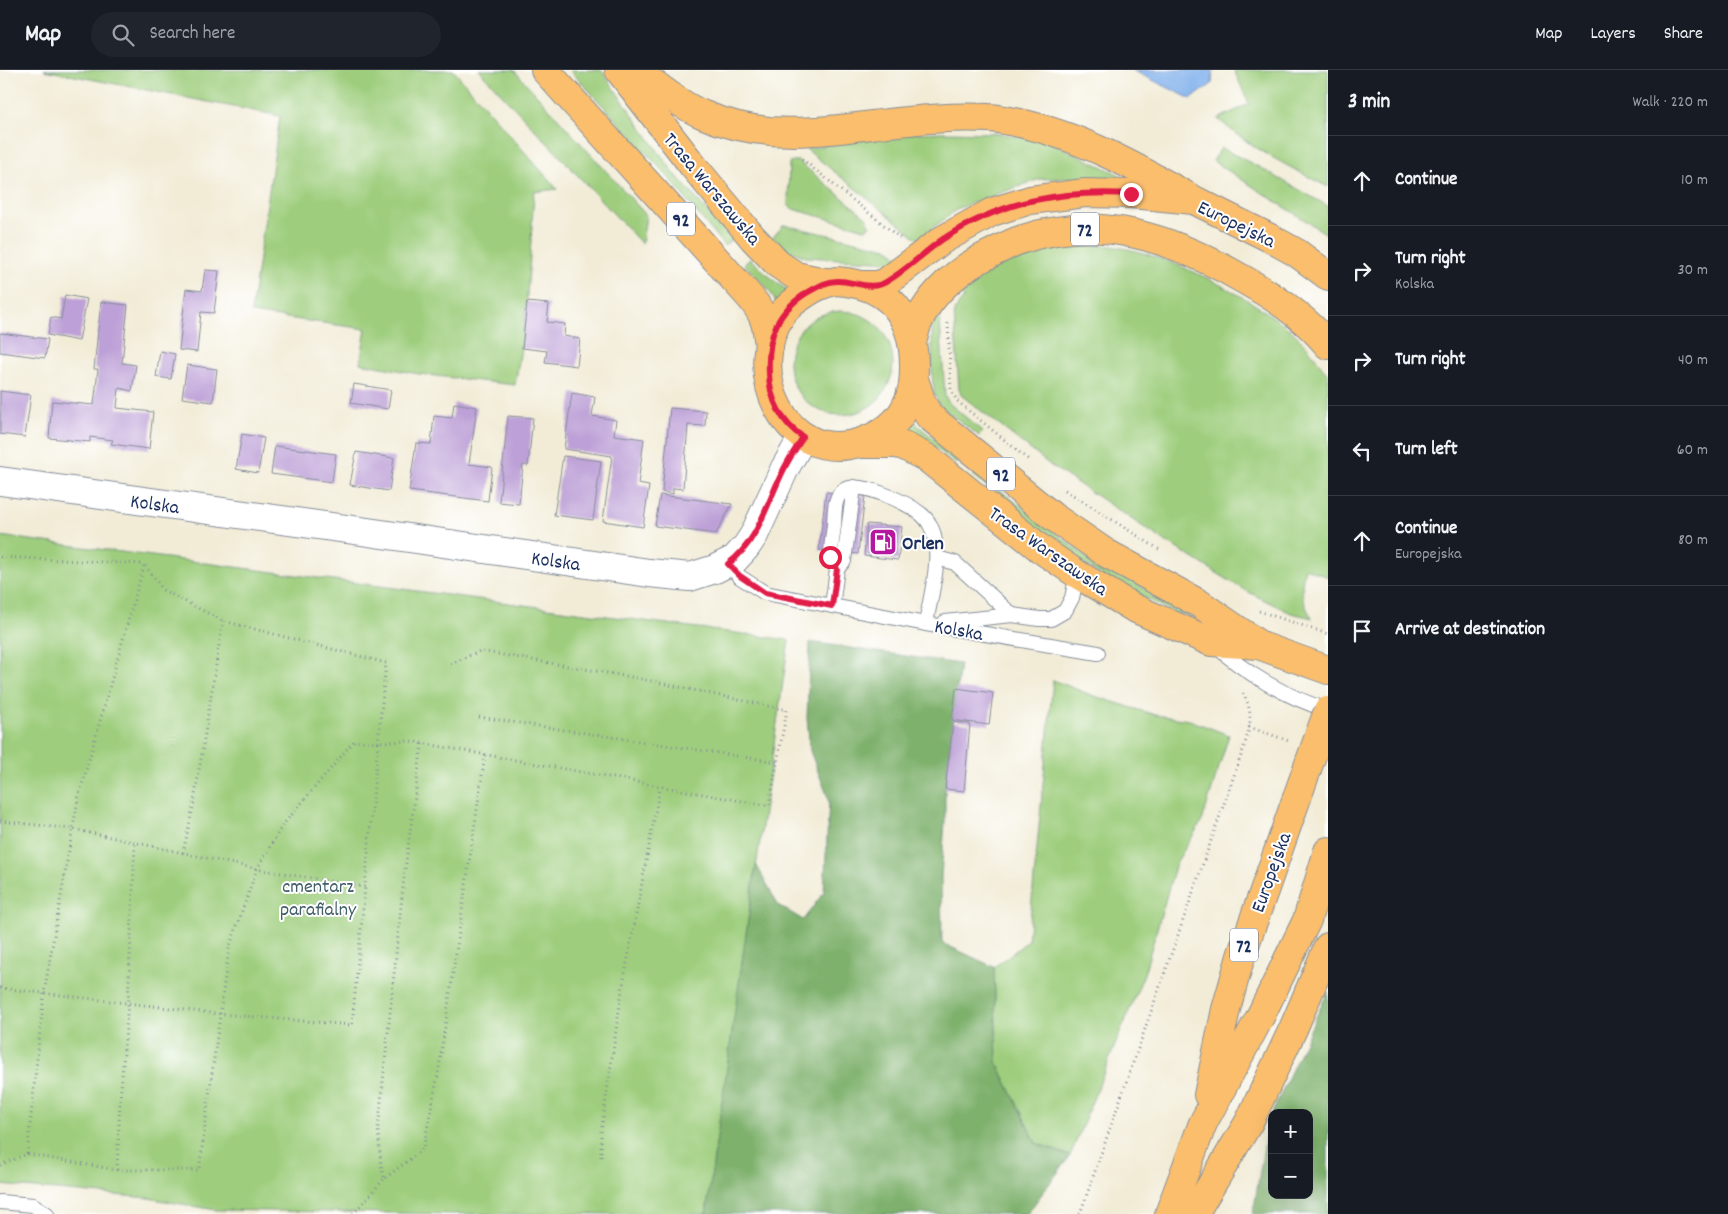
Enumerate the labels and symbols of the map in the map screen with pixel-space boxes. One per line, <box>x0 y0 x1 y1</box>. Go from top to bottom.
street label: Trasa Warszawska <box>655 127 767 253</box>
route end <box>1120 183 1143 206</box>
street label: Europejska <box>1192 195 1280 257</box>
road number: 92 <box>667 202 695 236</box>
road number: 72 <box>1071 212 1099 246</box>
road number: 92 <box>987 458 1015 490</box>
street label: Kolska <box>128 489 181 523</box>
street label: Trasa Warszawska <box>982 501 1113 604</box>
fuel station icon: Orlen <box>868 527 898 557</box>
place label: Orlen <box>902 531 944 559</box>
street label: Kolska <box>529 546 582 580</box>
route start <box>819 546 842 569</box>
street label: Kolska <box>932 614 986 650</box>
street label: Europejska <box>1245 829 1300 917</box>
park label: cmentarz parafialny <box>280 874 357 925</box>
road number: 72 <box>1230 928 1258 962</box>

